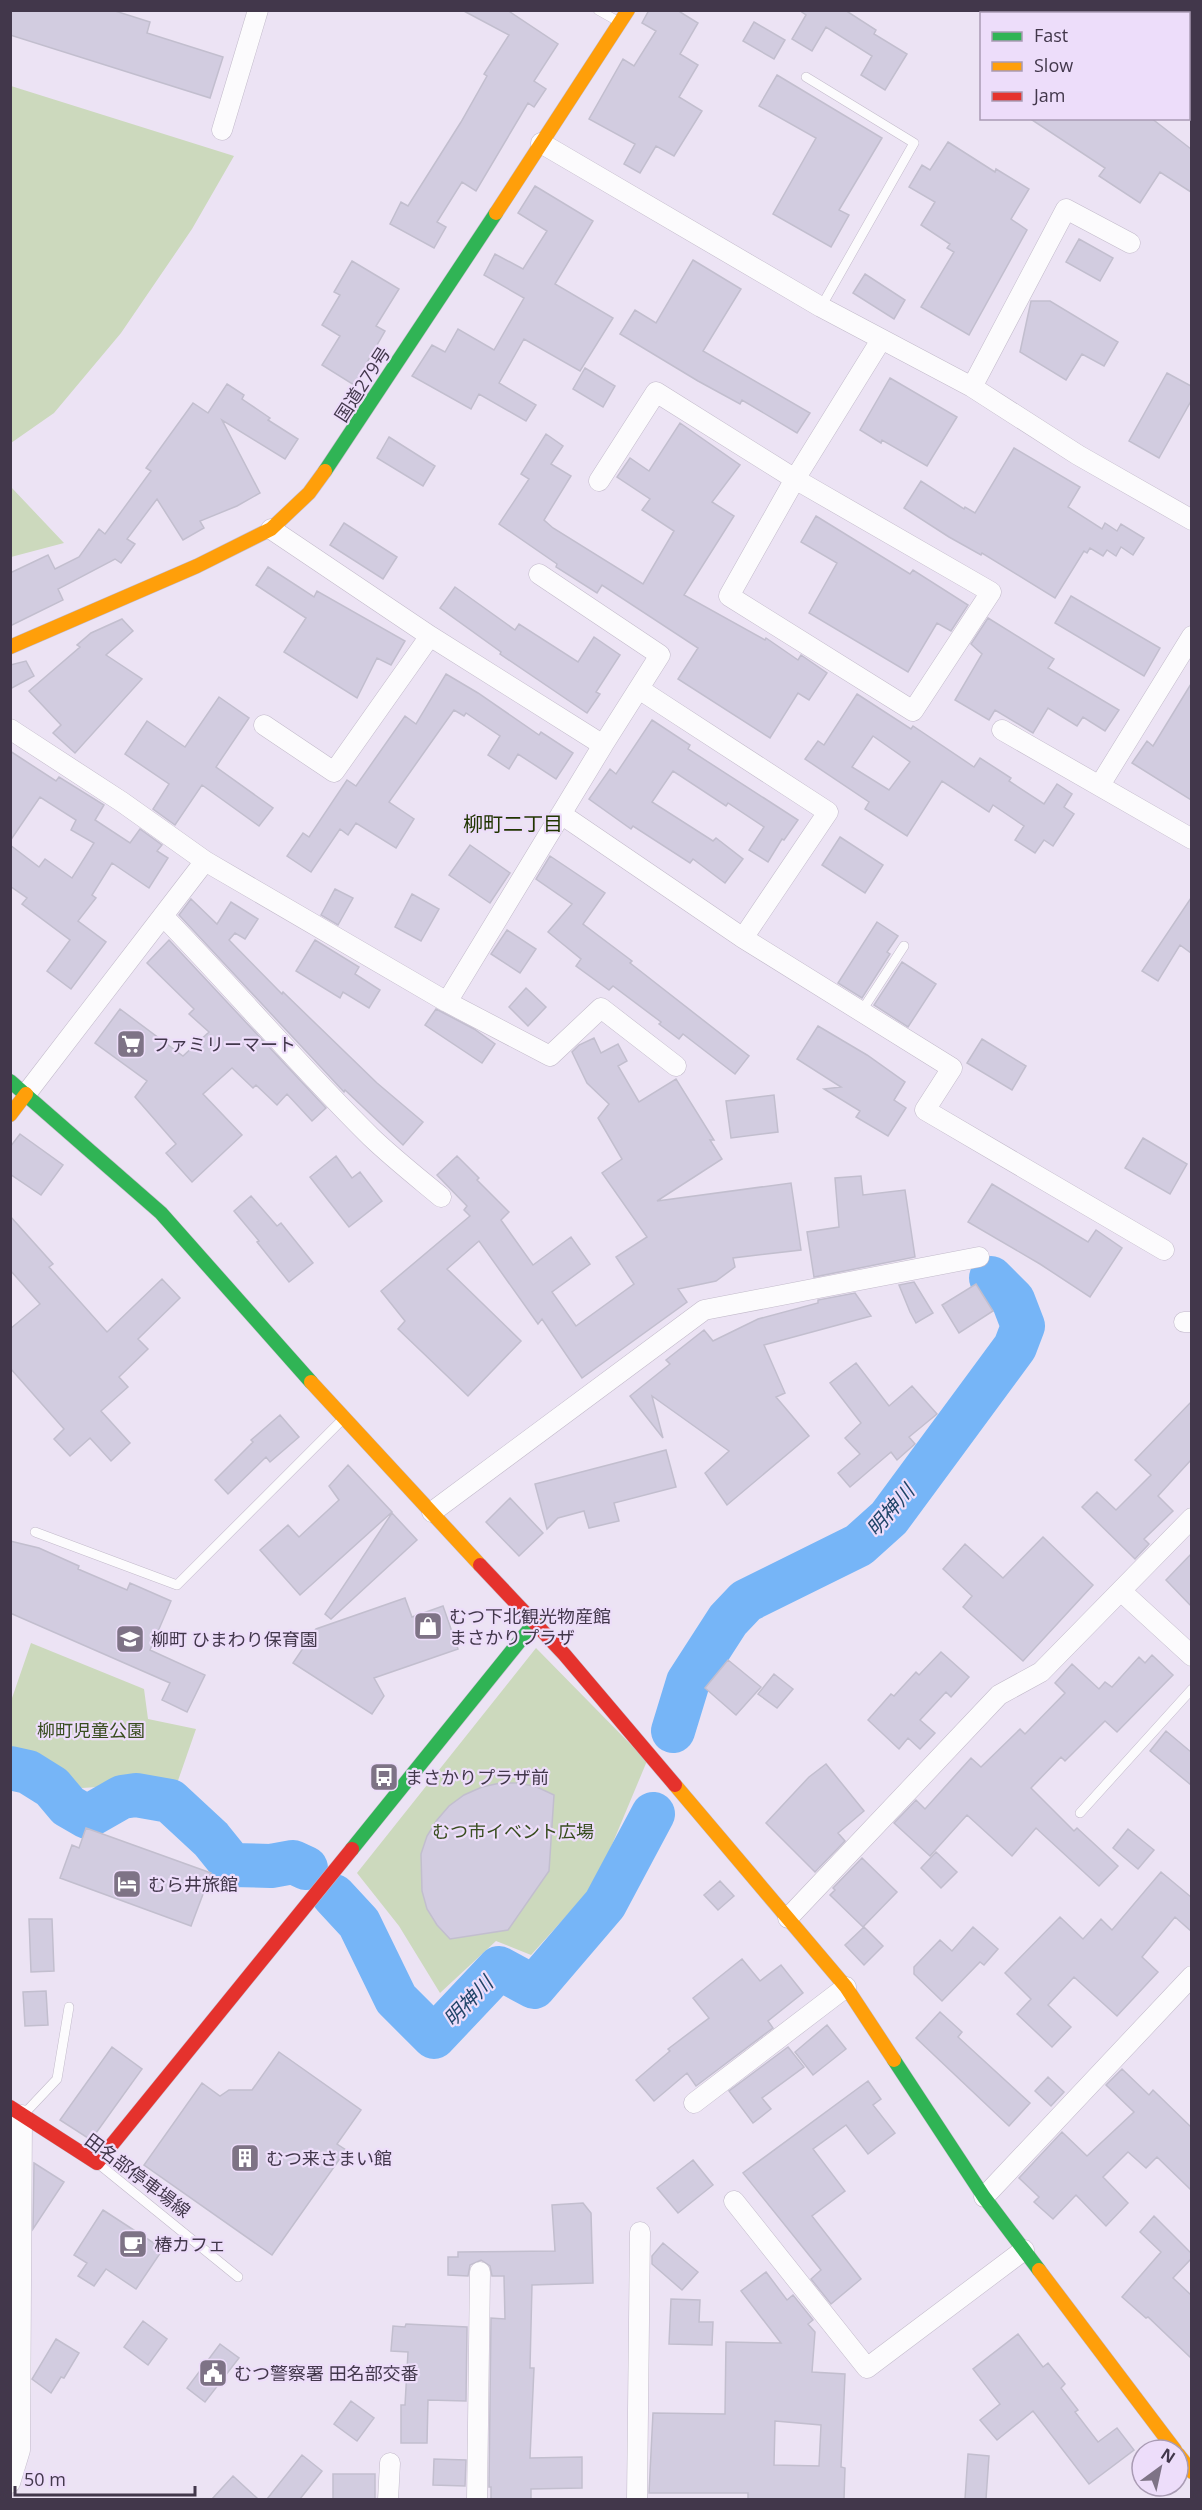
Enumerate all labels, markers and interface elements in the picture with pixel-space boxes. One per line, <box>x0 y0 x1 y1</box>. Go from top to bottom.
legend <box>980 12 1190 120</box>
text: Fast <box>1034 23 1068 47</box>
text: Slow <box>1034 53 1073 77</box>
text: Jam <box>1032 83 1066 107</box>
street label: 国道279号 <box>329 342 395 426</box>
district label: 柳町二丁目 <box>463 810 563 837</box>
supermarket icon: ファミリーマート <box>115 1028 147 1060</box>
place label: ファミリーマート <box>152 1032 296 1056</box>
water label: 明神川 <box>860 1477 921 1541</box>
place label: むつ下北観光物産館 まさかりプラザ <box>449 1604 611 1649</box>
shop icon: むつ下北観光物産館 まさかりプラザ <box>412 1610 444 1642</box>
school or university icon: 柳町 ひまわり保育園 <box>114 1623 146 1655</box>
place label: 柳町 ひまわり保育園 <box>151 1627 318 1651</box>
park label: 柳町児童公園 <box>37 1718 145 1742</box>
bus stop icon: まさかりプラザ前 <box>368 1761 400 1793</box>
place label: まさかりプラザ前 <box>405 1765 549 1789</box>
park label: むつ市イベント広場 <box>432 1819 594 1843</box>
hotel icon: むら井旅館 <box>111 1868 143 1900</box>
place label: むら井旅館 <box>148 1872 238 1896</box>
water label: 明神川 <box>437 1969 500 2032</box>
street label: 田名部停車場線 <box>80 2128 196 2222</box>
building icon: むつ来さまい館 <box>229 2142 261 2174</box>
place label: むつ来さまい館 <box>266 2146 392 2170</box>
cafe icon: 椿カフェ <box>117 2228 149 2260</box>
place label: 椿カフェ <box>154 2232 226 2256</box>
public building icon: むつ警察署 田名部交番 <box>197 2357 229 2389</box>
place label: むつ警察署 田名部交番 <box>234 2361 419 2385</box>
north arrow <box>1130 2438 1190 2498</box>
text: N <box>1157 2443 1180 2468</box>
scale bar <box>15 2459 195 2497</box>
text: 50 m <box>24 2467 66 2491</box>

